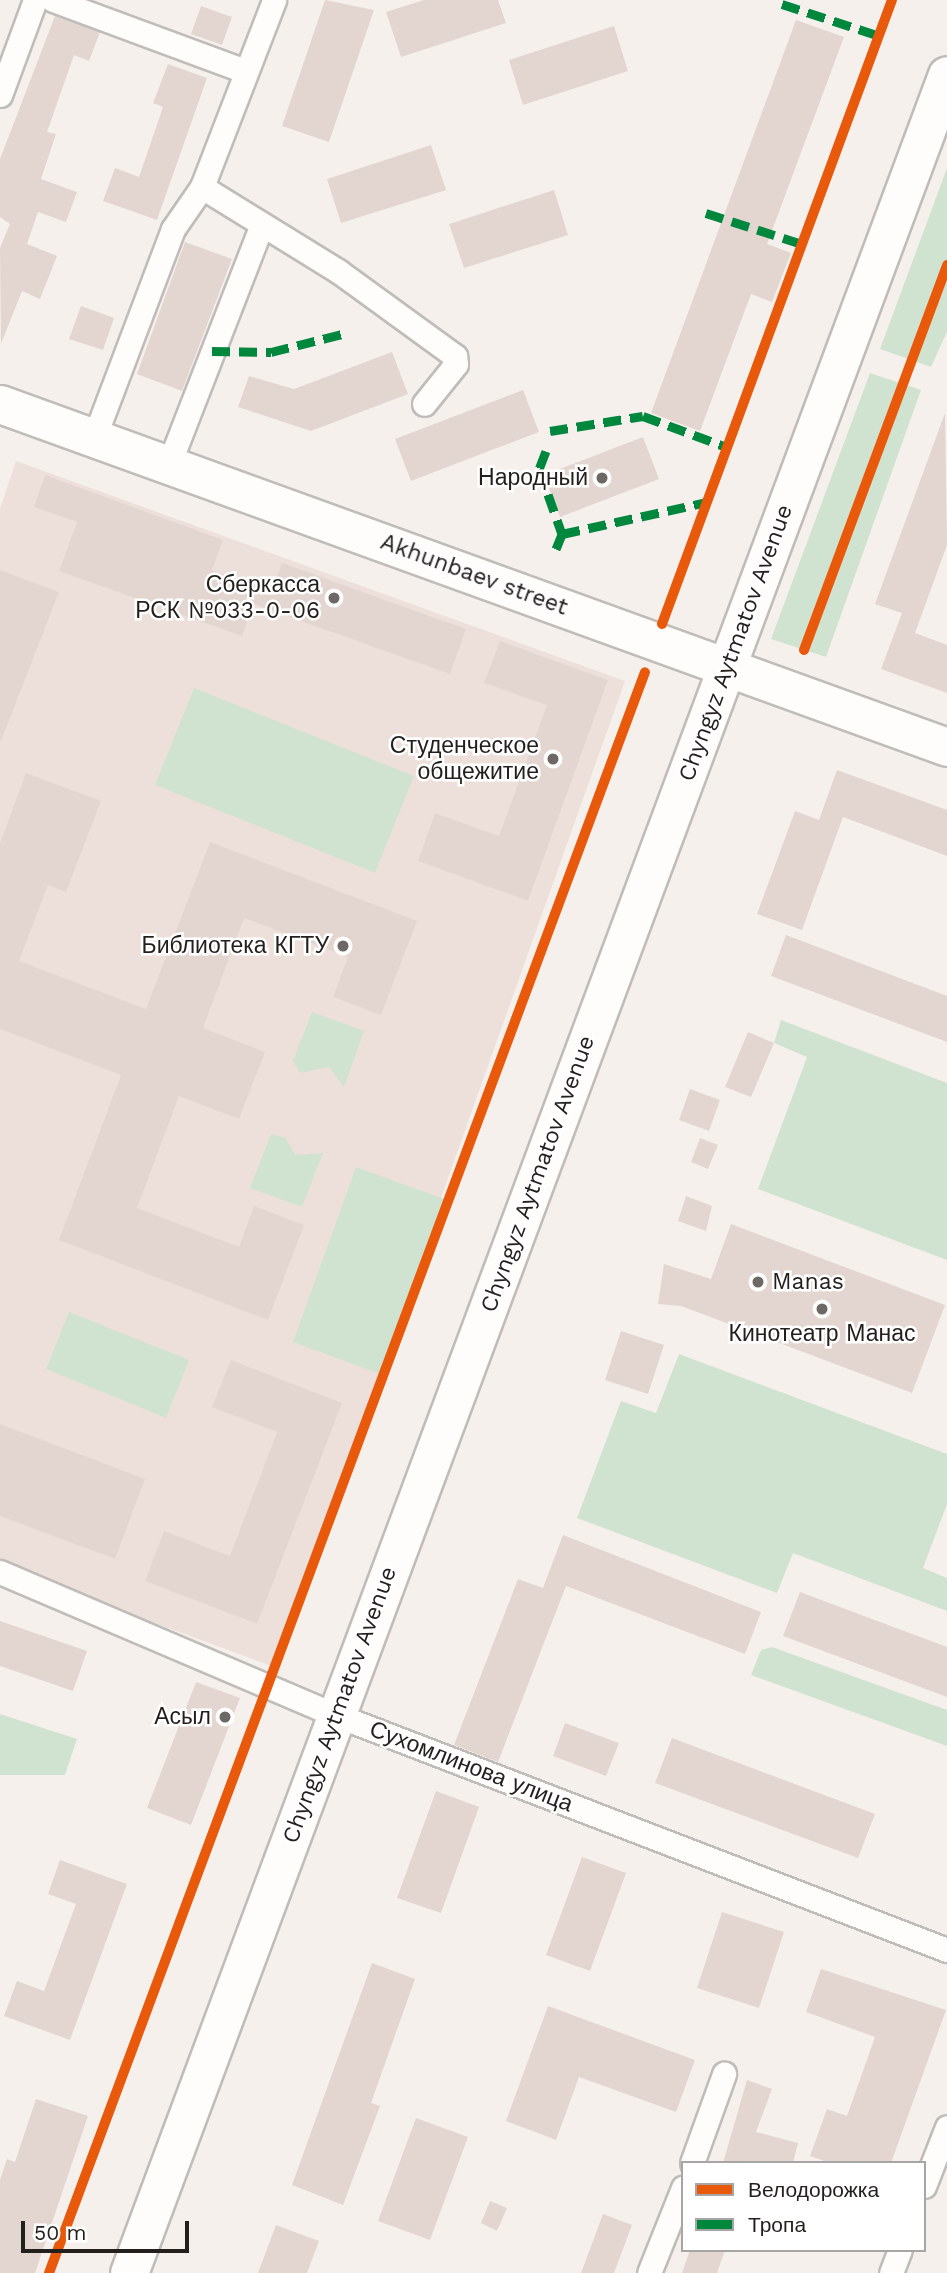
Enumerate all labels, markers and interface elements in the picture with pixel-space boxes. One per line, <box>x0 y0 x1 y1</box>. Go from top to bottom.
place label: Народный <box>478 464 588 492</box>
marker: Народный <box>594 470 610 486</box>
street label: Chyngyz Aytmatov Avenue <box>673 500 799 786</box>
street label: Akhunbaev street <box>376 528 572 622</box>
place label: Сберкасса РСК №033-0-06 <box>135 571 320 625</box>
marker: Сберкасса РСК №033-0-06 <box>326 590 342 606</box>
place label: Студенческое общежитие <box>390 732 539 786</box>
marker: Студенческое общежитие <box>545 751 561 767</box>
place label: Библиотека КГТУ <box>142 932 329 960</box>
marker: Библиотека КГТУ <box>335 938 351 954</box>
street label: Chyngyz Aytmatov Avenue <box>475 1031 601 1317</box>
place label: Manas <box>772 1268 844 1296</box>
marker: Manas <box>750 1274 766 1290</box>
marker: Кинотеатр Манас <box>814 1301 830 1317</box>
place label: Кинотеатр Манас <box>729 1320 915 1348</box>
street label: Chyngyz Aytmatov Avenue <box>277 1562 403 1848</box>
place label: Асыл <box>154 1703 211 1731</box>
marker: Асыл <box>217 1709 233 1725</box>
street label: Сухомлинова улица <box>365 1715 577 1819</box>
legend <box>681 2161 926 2252</box>
text: Велодорожка <box>748 2177 879 2202</box>
scale bar <box>24 2206 192 2250</box>
text: Тропа <box>748 2212 806 2237</box>
text: 50 m <box>34 2220 86 2245</box>

